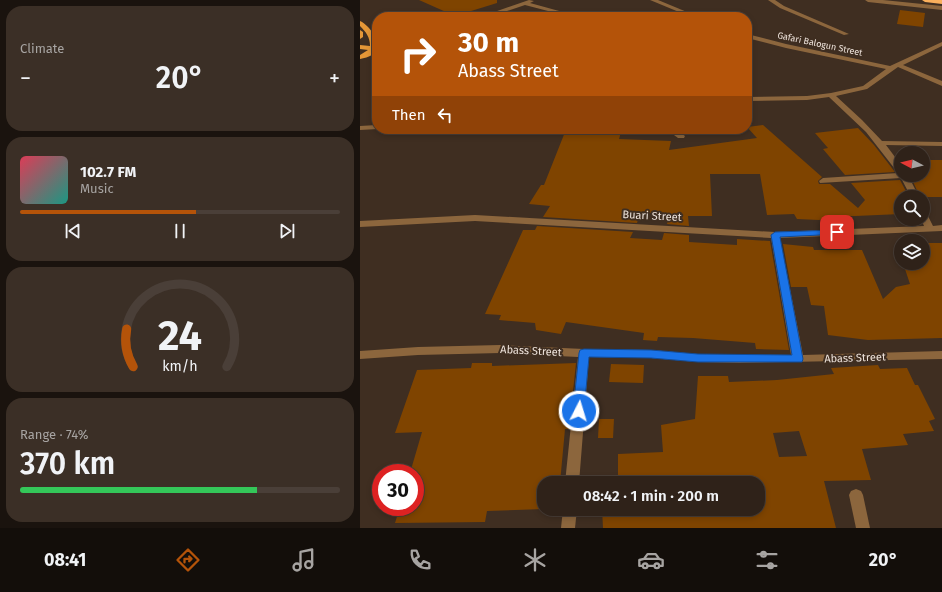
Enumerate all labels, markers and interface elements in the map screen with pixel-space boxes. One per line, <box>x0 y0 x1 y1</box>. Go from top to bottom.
text: 30 m <box>458 26 519 59</box>
icon: right <box>392 28 444 80</box>
street label: Gafari Balogun Street <box>777 30 864 58</box>
text: Climate <box>20 41 64 56</box>
text: 20° <box>156 60 204 96</box>
text: Abass Street <box>458 60 559 82</box>
text: − <box>20 65 31 92</box>
text: + <box>329 65 340 92</box>
icon: left <box>434 104 456 126</box>
text: Then <box>392 106 426 124</box>
north arrow <box>894 146 930 182</box>
map controls <box>894 146 930 270</box>
text: 102.7 FM <box>80 163 136 181</box>
text: Music <box>80 181 114 196</box>
button: search <box>894 190 930 226</box>
street label: Buari Street <box>622 208 682 224</box>
pin <box>820 215 854 249</box>
icon: previous <box>62 220 84 242</box>
icon: pause <box>169 220 191 242</box>
icon: next <box>276 220 298 242</box>
icon: arrive <box>826 221 848 243</box>
button: layers <box>894 234 930 270</box>
text: 24 <box>158 311 202 361</box>
street label: Abass Street <box>500 343 562 359</box>
street label: Abass Street <box>824 350 886 366</box>
text: km/h <box>162 358 198 375</box>
position arrow <box>558 390 600 432</box>
text: Range · 74% <box>20 427 88 442</box>
text: 370 km <box>20 446 115 482</box>
speed limit sign: 30 <box>372 464 424 516</box>
text: 08:42 · 1 min · 200 m <box>583 487 719 505</box>
icon: directions <box>174 546 202 574</box>
icon: music <box>290 546 318 574</box>
icon: phone <box>406 546 434 574</box>
icon: climate <box>521 546 549 574</box>
icon: car <box>637 546 665 574</box>
icon: filters <box>753 546 781 574</box>
text: 08:41 <box>44 549 86 571</box>
text: 20° <box>869 549 898 571</box>

